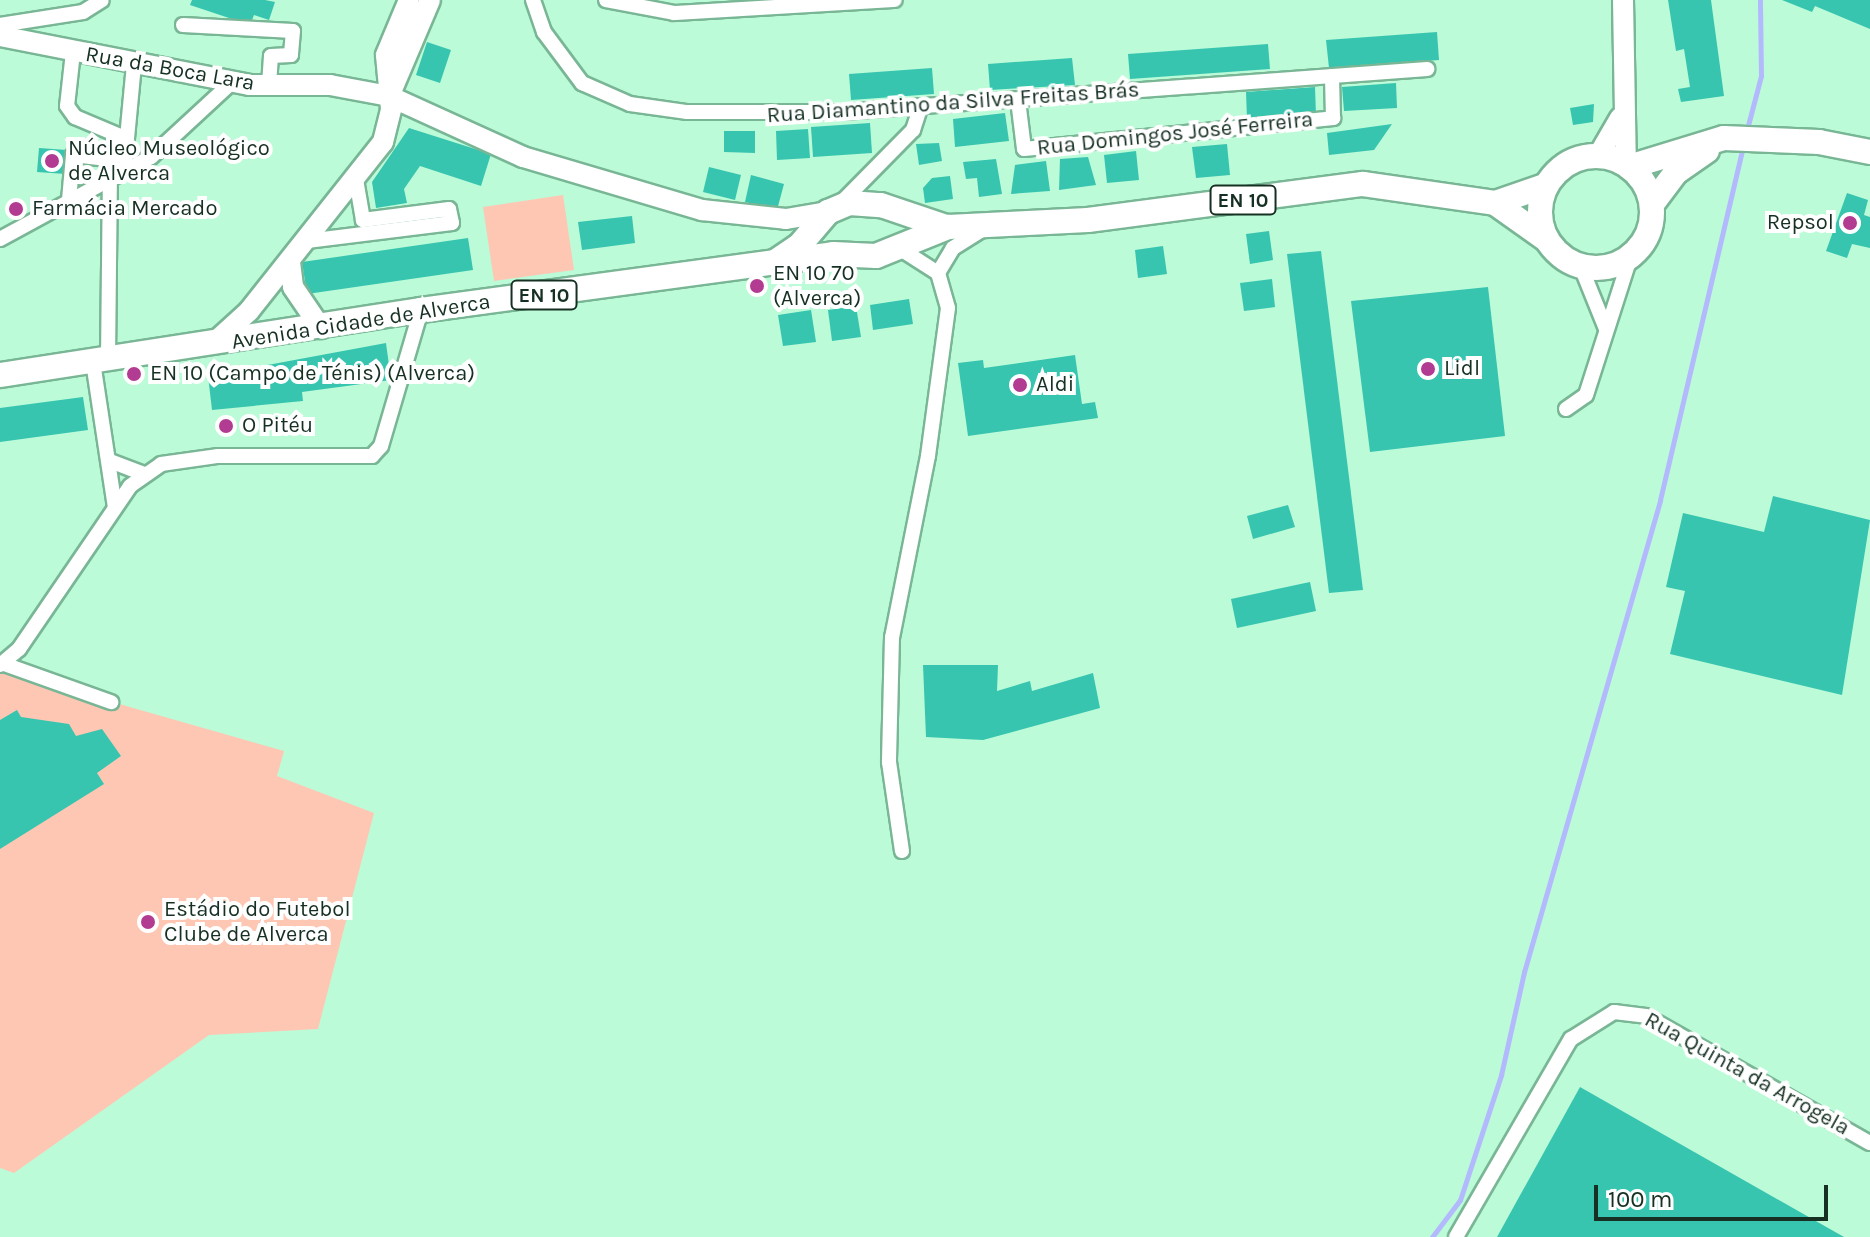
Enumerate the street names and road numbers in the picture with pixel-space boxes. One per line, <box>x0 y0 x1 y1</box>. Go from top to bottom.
street label: Rua da Boca Lara <box>83 41 257 97</box>
street label: Rua Diamantino da Silva Freitas Brás <box>766 77 1140 129</box>
street label: Rua Domingos José Ferreira <box>1036 106 1314 162</box>
road number: EN 10 <box>1209 184 1277 216</box>
road number: EN 10 <box>510 279 578 311</box>
street label: Avenida Cidade de Alverca <box>230 289 492 355</box>
street label: Rua Quinta da Arrogela <box>1640 1007 1854 1141</box>

